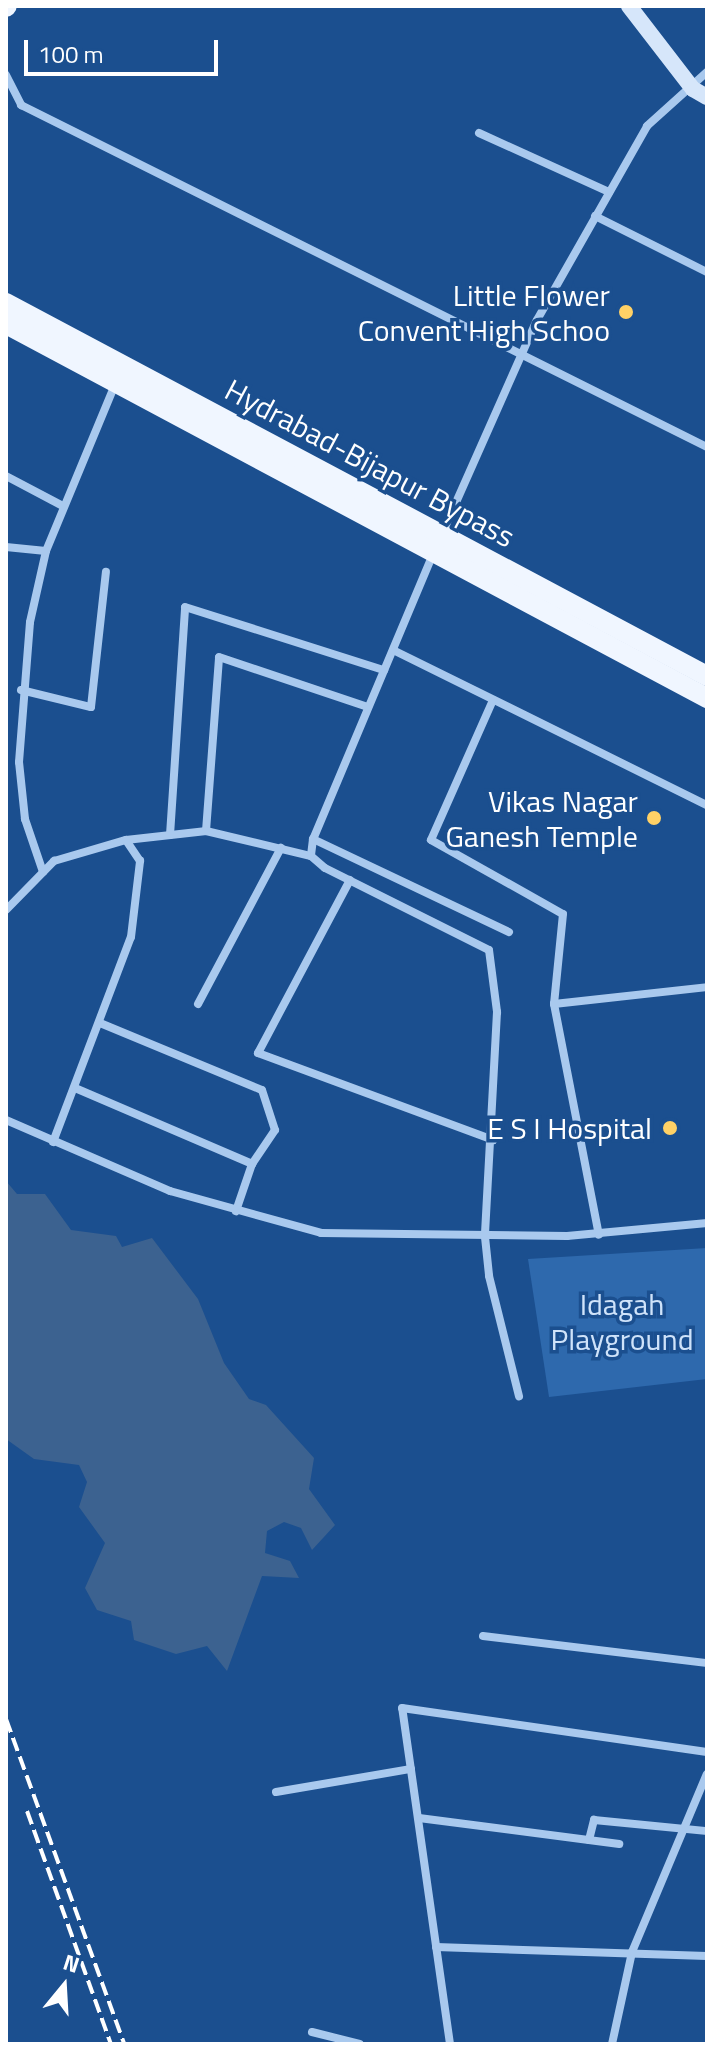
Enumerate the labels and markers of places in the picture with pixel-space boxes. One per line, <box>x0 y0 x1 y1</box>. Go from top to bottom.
place label: Little Flower Convent High Schoo <box>358 277 610 348</box>
marker: Little Flower Convent High Schoo <box>617 303 635 321</box>
place label: Vikas Nagar Ganesh Temple <box>445 783 638 854</box>
marker: Vikas Nagar Ganesh Temple <box>645 809 663 827</box>
place label: E S I Hospital <box>487 1110 652 1146</box>
marker: E S I Hospital <box>659 1117 681 1139</box>

